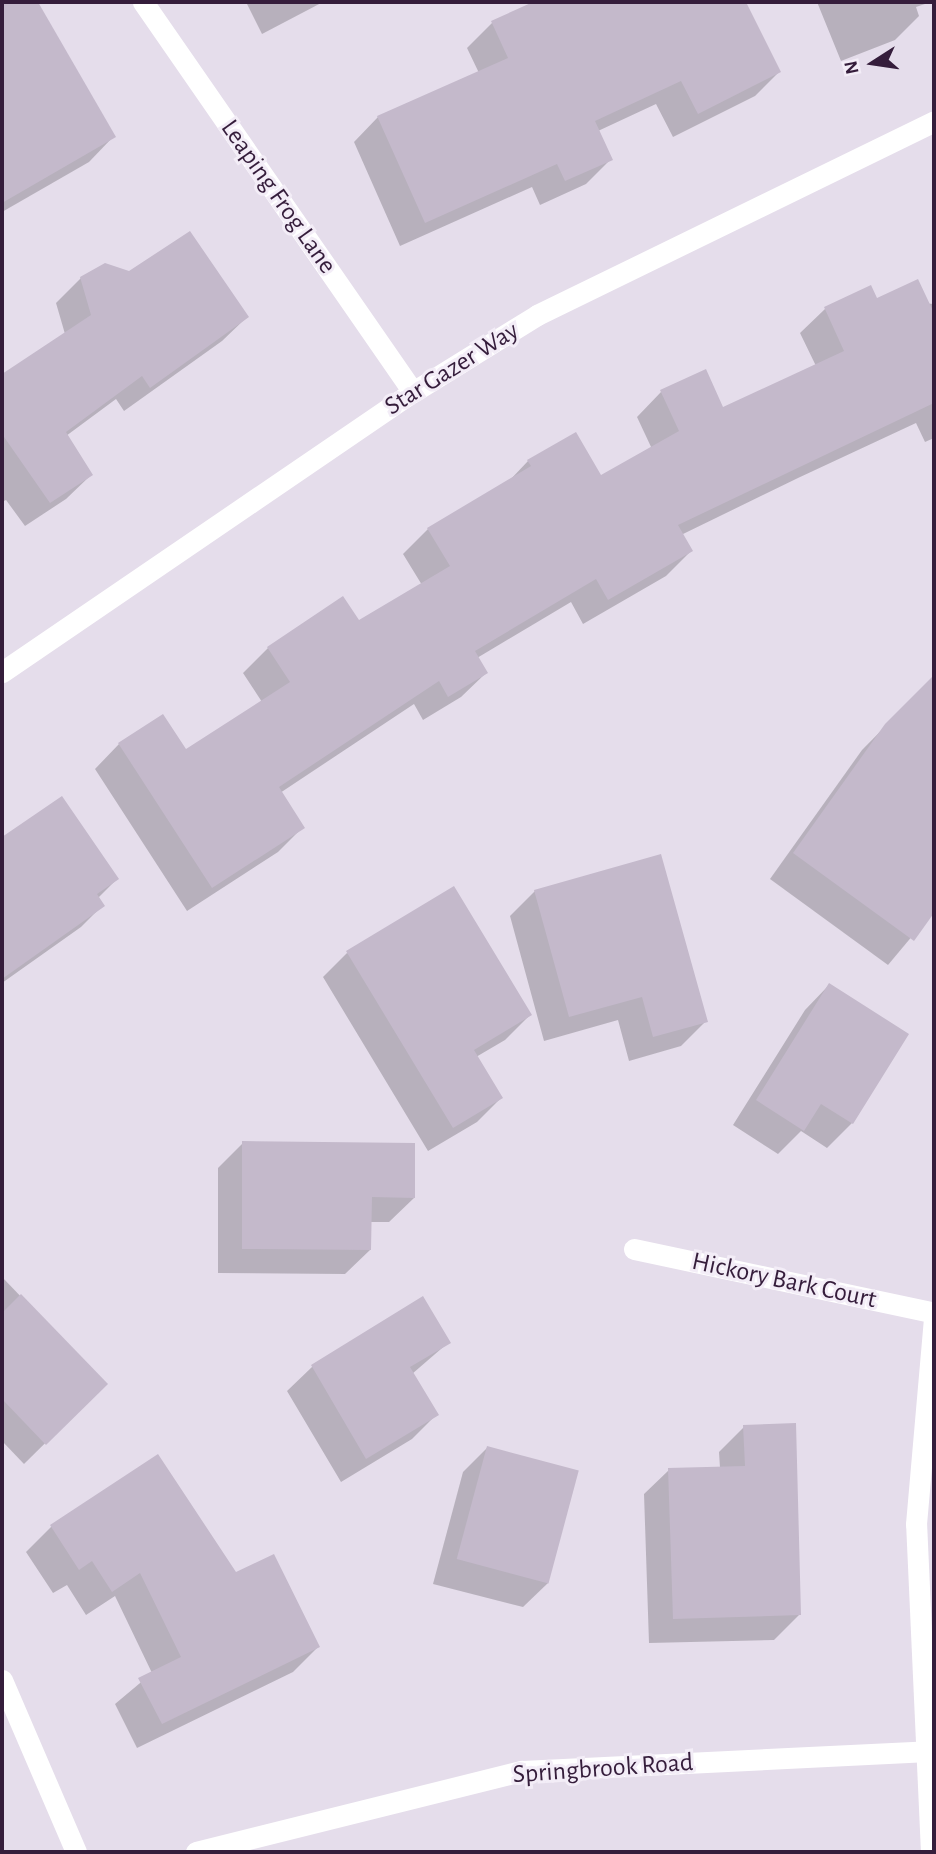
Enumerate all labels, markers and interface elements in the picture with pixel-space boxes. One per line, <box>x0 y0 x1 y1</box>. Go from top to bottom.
north arrow <box>838 28 908 98</box>
text: N <box>841 59 863 76</box>
street label: Leaping Frog Lane <box>213 114 343 280</box>
street label: Star Gazer Way <box>379 316 525 422</box>
street label: Hickory Bark Court <box>689 1246 879 1316</box>
street label: Springbrook Road <box>512 1747 694 1791</box>

